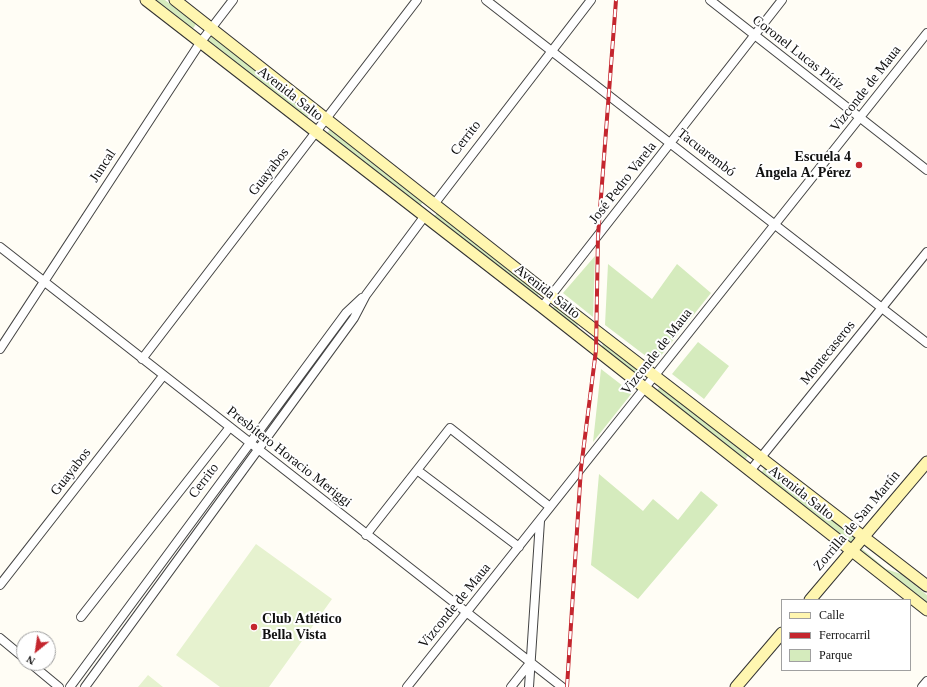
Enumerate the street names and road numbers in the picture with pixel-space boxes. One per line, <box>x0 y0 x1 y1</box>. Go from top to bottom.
street label: Coronel Lucas Píriz <box>749 12 847 94</box>
street label: Vizconde de Maua <box>827 43 905 135</box>
street label: Avenida Salto <box>254 63 326 125</box>
street label: Cerrito <box>447 117 485 159</box>
street label: Tacuarembó <box>674 125 738 181</box>
street label: José Pedro Varela <box>586 139 660 227</box>
street label: Guayabos <box>245 145 293 199</box>
street label: Juncal <box>86 146 120 186</box>
street label: Avenida Salto <box>511 261 583 323</box>
street label: Vizconde de Maua <box>618 306 696 398</box>
street label: Montecaseros <box>797 318 859 388</box>
street label: Presbítero Horacio Meriggi <box>223 403 355 511</box>
street label: Guayabos <box>47 445 95 499</box>
street label: Cerrito <box>185 460 223 502</box>
street label: Avenida Salto <box>765 462 837 524</box>
street label: Zorrilla de San Martín <box>810 468 904 574</box>
street label: Vizconde de Maua <box>415 560 495 652</box>

